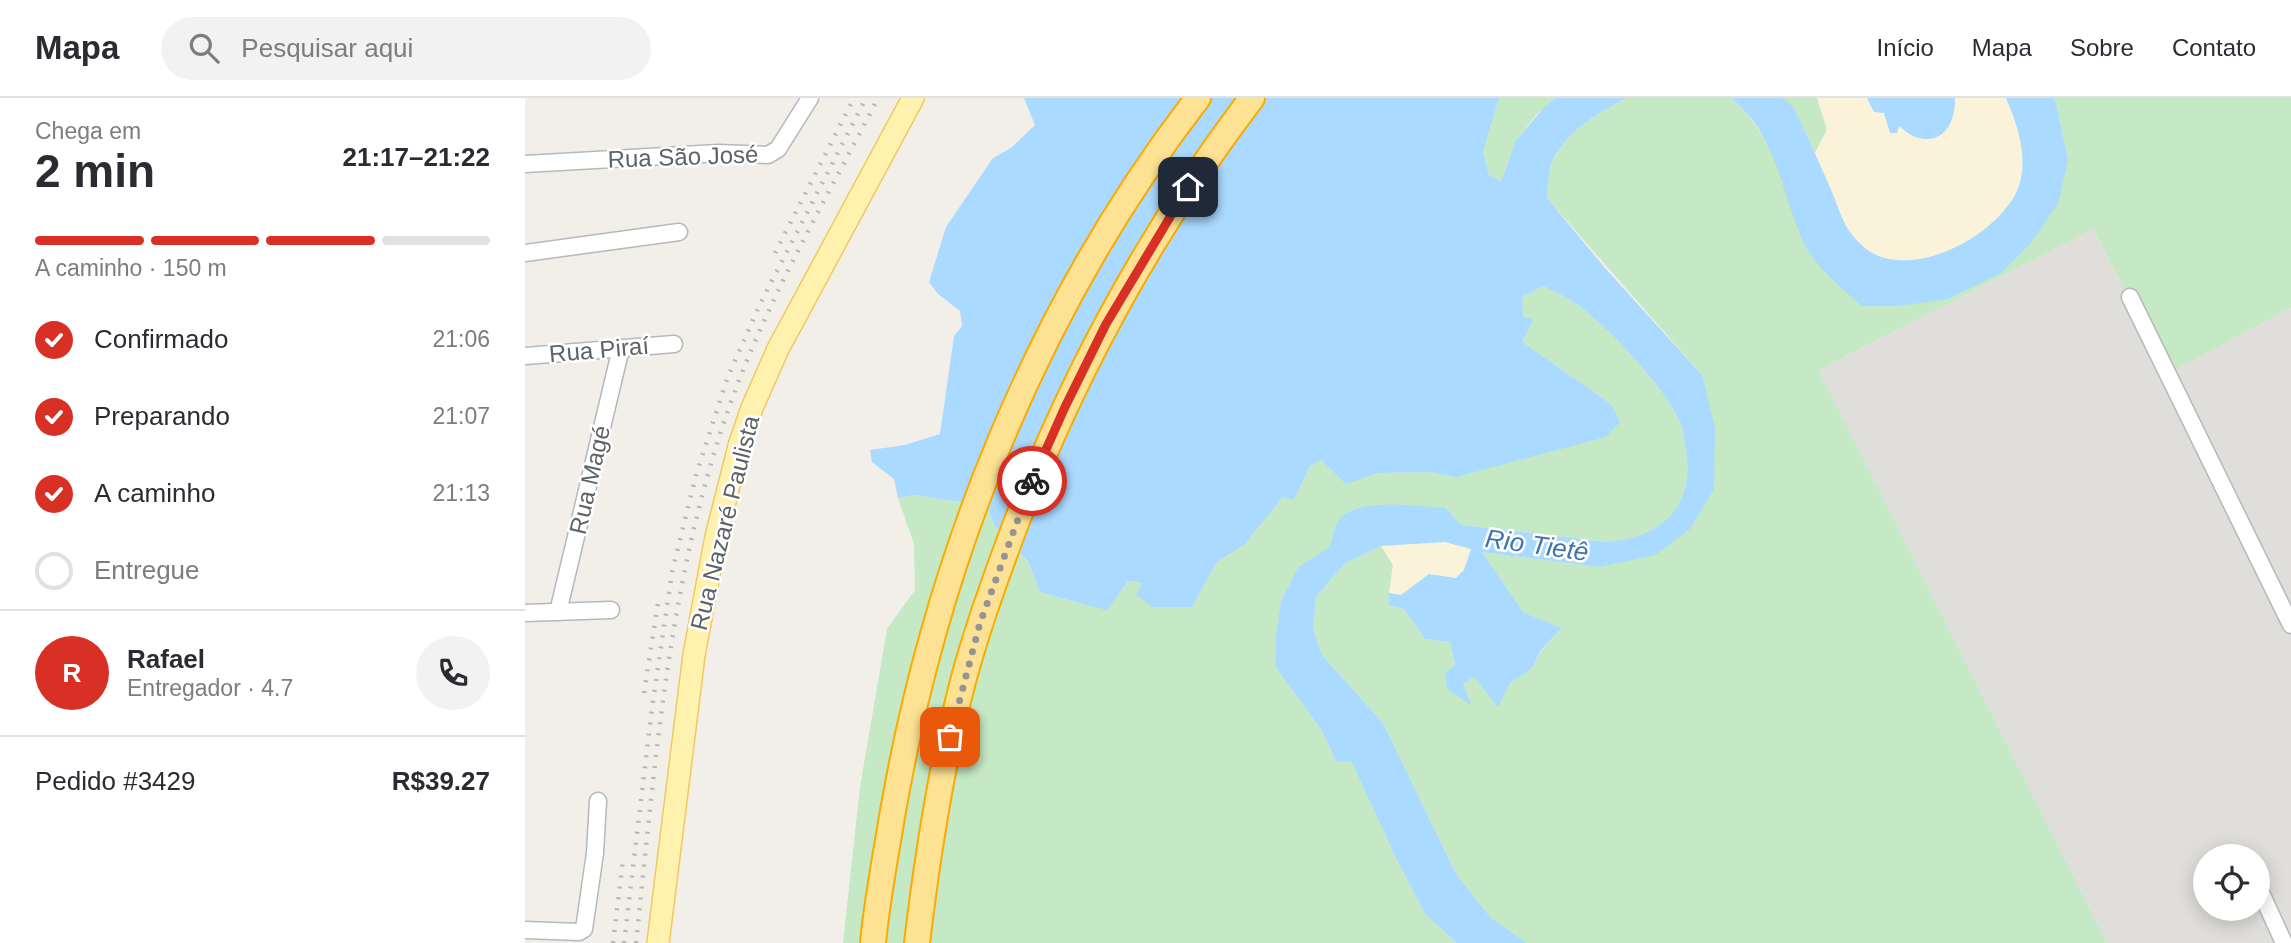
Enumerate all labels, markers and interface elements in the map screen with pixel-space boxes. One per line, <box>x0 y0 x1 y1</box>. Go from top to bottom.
search box <box>161 17 651 80</box>
text: Mapa <box>35 29 119 66</box>
icon: search <box>185 29 223 67</box>
text: Pesquisar aqui <box>241 33 413 63</box>
text: Início <box>1876 34 1934 61</box>
text: Mapa <box>1972 34 2032 61</box>
text: Sobre <box>2070 34 2134 61</box>
text: Contato <box>2172 34 2256 61</box>
text: Chega em <box>35 118 141 144</box>
street label: Rua São José <box>607 140 759 173</box>
text: 21:17–21:22 <box>343 142 490 172</box>
text: 2 min <box>35 145 155 197</box>
pin <box>1158 157 1218 217</box>
icon: home <box>1169 168 1207 206</box>
text: A caminho · 150 m <box>35 255 227 281</box>
icon: check <box>35 321 73 359</box>
text: Confirmado <box>94 324 228 354</box>
text: 21:06 <box>432 326 490 352</box>
street label: Rua Piraí <box>548 332 650 367</box>
icon: check <box>35 398 73 436</box>
text: Preparando <box>94 401 230 431</box>
text: 21:07 <box>432 403 490 429</box>
street label: Rua Nazaré Paulista <box>685 412 764 633</box>
street label: Rua Magé <box>564 423 615 537</box>
courier <box>997 446 1067 516</box>
icon: bike <box>1013 462 1051 500</box>
icon: check <box>35 475 73 513</box>
text: A caminho <box>94 478 215 508</box>
text: 21:13 <box>432 480 490 506</box>
water label: Rio Tietê <box>1484 523 1590 567</box>
text: Entregue <box>94 555 200 585</box>
button: phone <box>416 636 490 710</box>
text: Rafael <box>127 644 205 674</box>
text: R <box>63 658 81 688</box>
text: Entregador · 4.7 <box>127 675 293 701</box>
pin <box>920 707 980 767</box>
icon: bag <box>931 718 969 756</box>
text: Pedido #3429 <box>35 766 195 796</box>
text: R$39.27 <box>392 766 490 796</box>
map controls <box>2193 844 2270 921</box>
button: locate <box>2193 844 2270 921</box>

